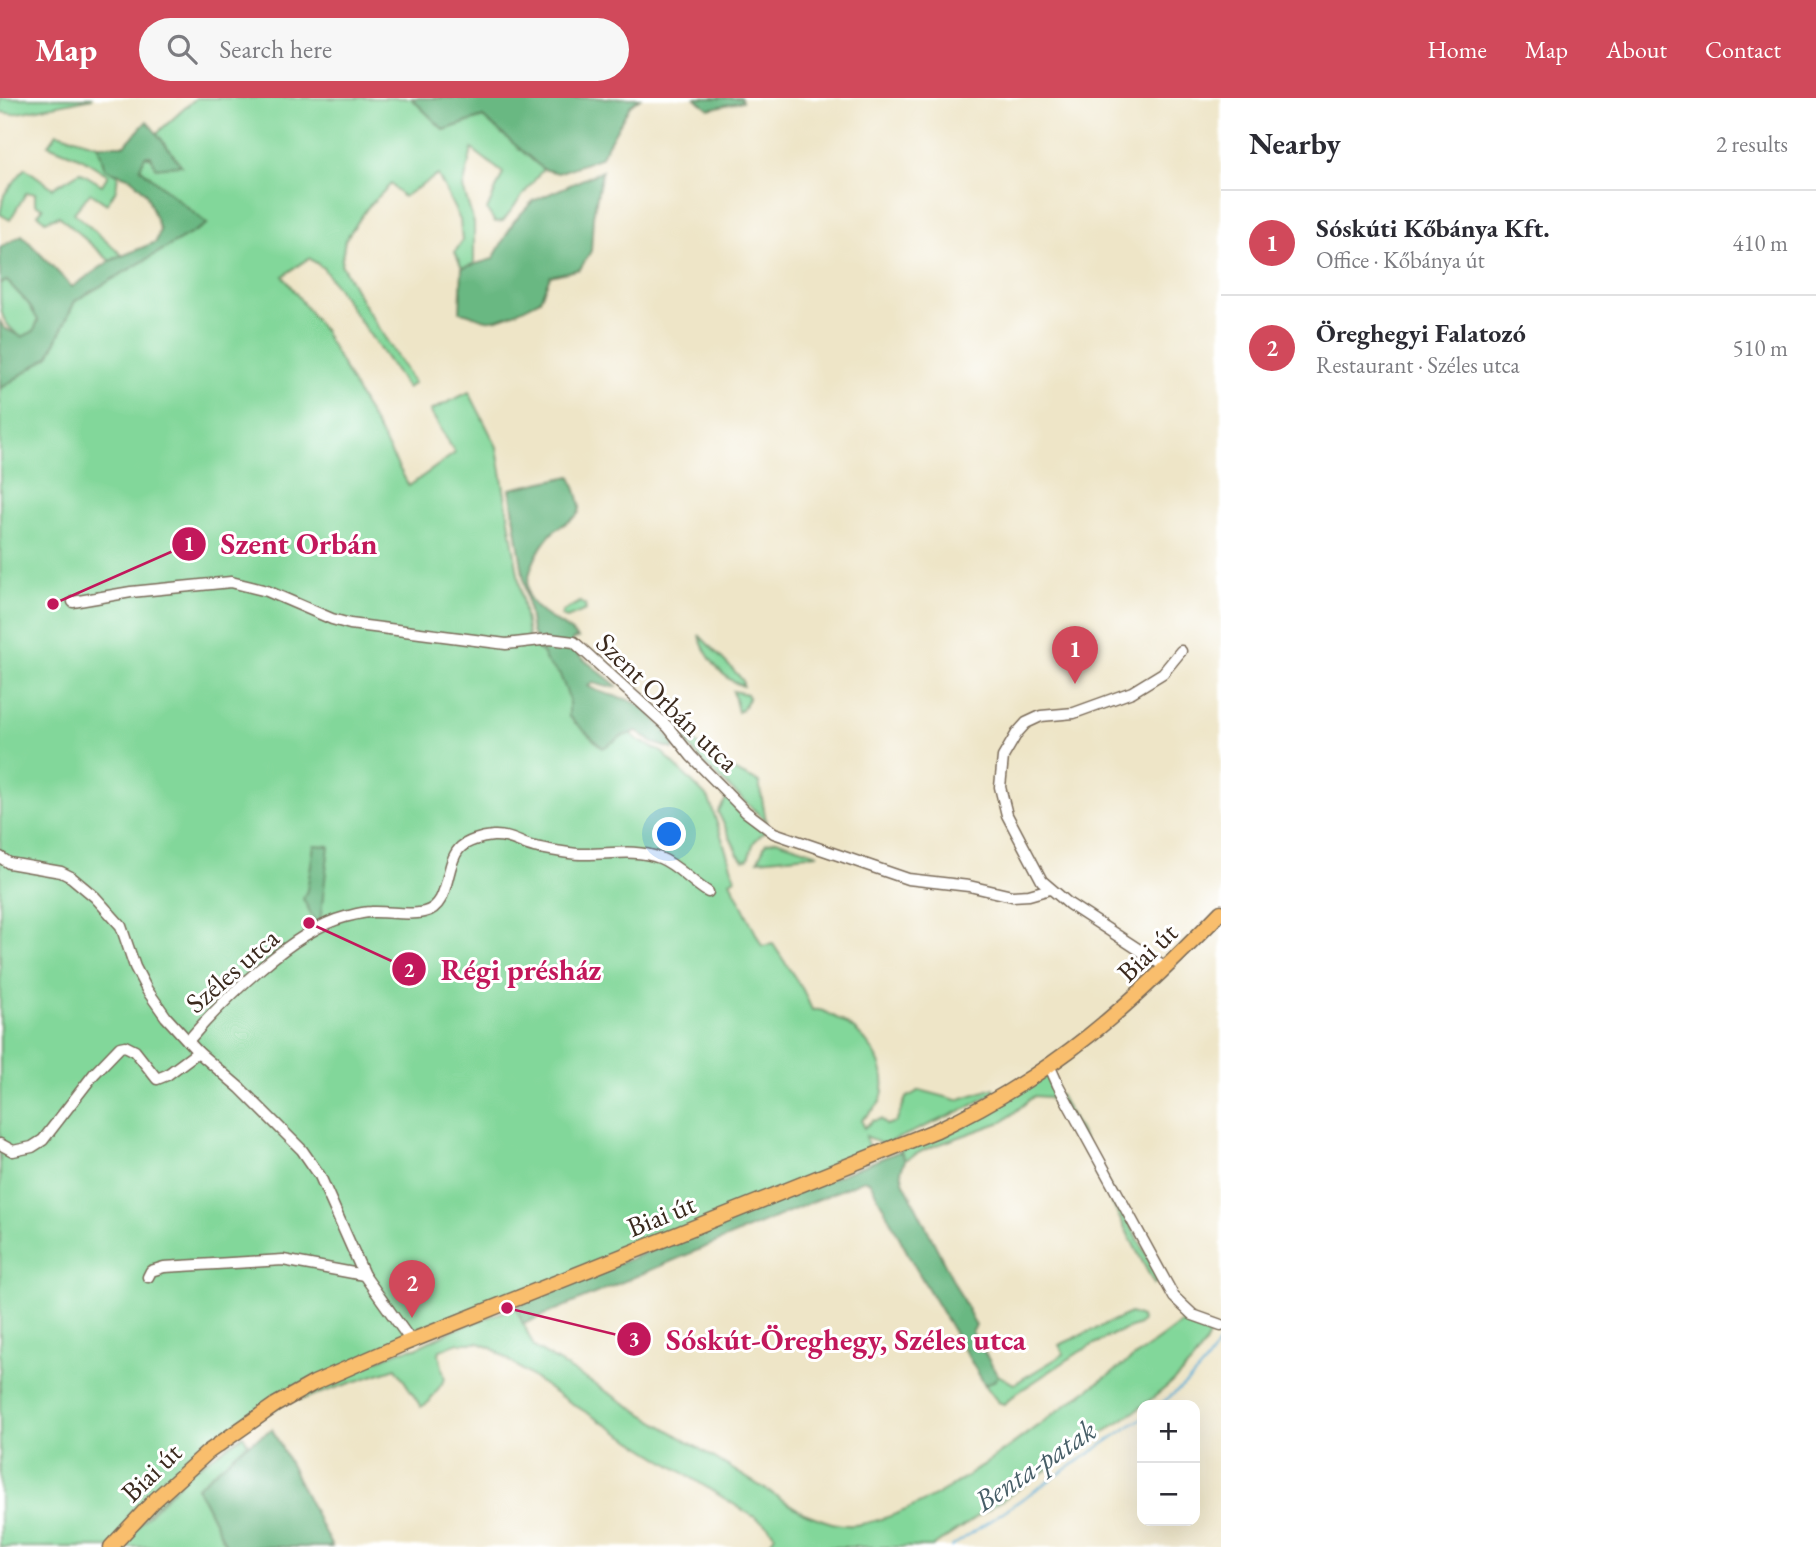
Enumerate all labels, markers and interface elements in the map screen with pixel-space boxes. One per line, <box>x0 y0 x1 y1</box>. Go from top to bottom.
search box <box>139 18 629 81</box>
text: Map <box>35 28 97 71</box>
icon: search <box>163 30 201 68</box>
text: Search here <box>219 32 332 66</box>
text: Home <box>1427 34 1487 65</box>
text: Map <box>1525 34 1568 65</box>
text: About <box>1606 34 1667 65</box>
text: Contact <box>1705 34 1781 65</box>
text: Nearby <box>1249 124 1341 163</box>
text: 2 results <box>1716 129 1788 159</box>
text: Sóskúti Kőbánya Kft. <box>1316 211 1550 245</box>
text: 1 <box>1266 228 1278 258</box>
text: 410 m <box>1732 228 1788 258</box>
text: Office · Kőbánya út <box>1316 245 1485 275</box>
text: Öreghegyi Falatozó <box>1316 316 1526 350</box>
text: 2 <box>1266 333 1278 363</box>
text: 510 m <box>1732 333 1788 363</box>
text: Restaurant · Széles utca <box>1316 350 1520 380</box>
callout: Szent Orbán <box>171 518 391 569</box>
text: Szent Orbán <box>221 524 377 563</box>
text: 1 <box>183 530 195 557</box>
street label: Szent Orbán utca <box>589 625 748 780</box>
pin: 1 <box>1052 626 1098 684</box>
your location <box>652 817 686 851</box>
street label: Biai út <box>1109 914 1185 989</box>
street label: Széles utca <box>178 919 287 1020</box>
callout: Régi présház <box>391 944 615 995</box>
text: Régi présház <box>441 950 601 989</box>
text: 2 <box>403 956 415 983</box>
street label: Biai út <box>622 1185 701 1245</box>
pin: 2 <box>389 1260 435 1318</box>
callout: Sóskút-Öreghegy, Széles utca <box>617 1314 1040 1365</box>
text: Sóskút-Öreghegy, Széles utca <box>666 1320 1027 1359</box>
text: 3 <box>628 1325 640 1352</box>
map controls <box>1137 1400 1200 1526</box>
button: + <box>1137 1400 1200 1463</box>
water label: Benta-patak <box>966 1410 1104 1521</box>
street label: Biai út <box>113 1434 189 1509</box>
button: − <box>1137 1463 1200 1526</box>

